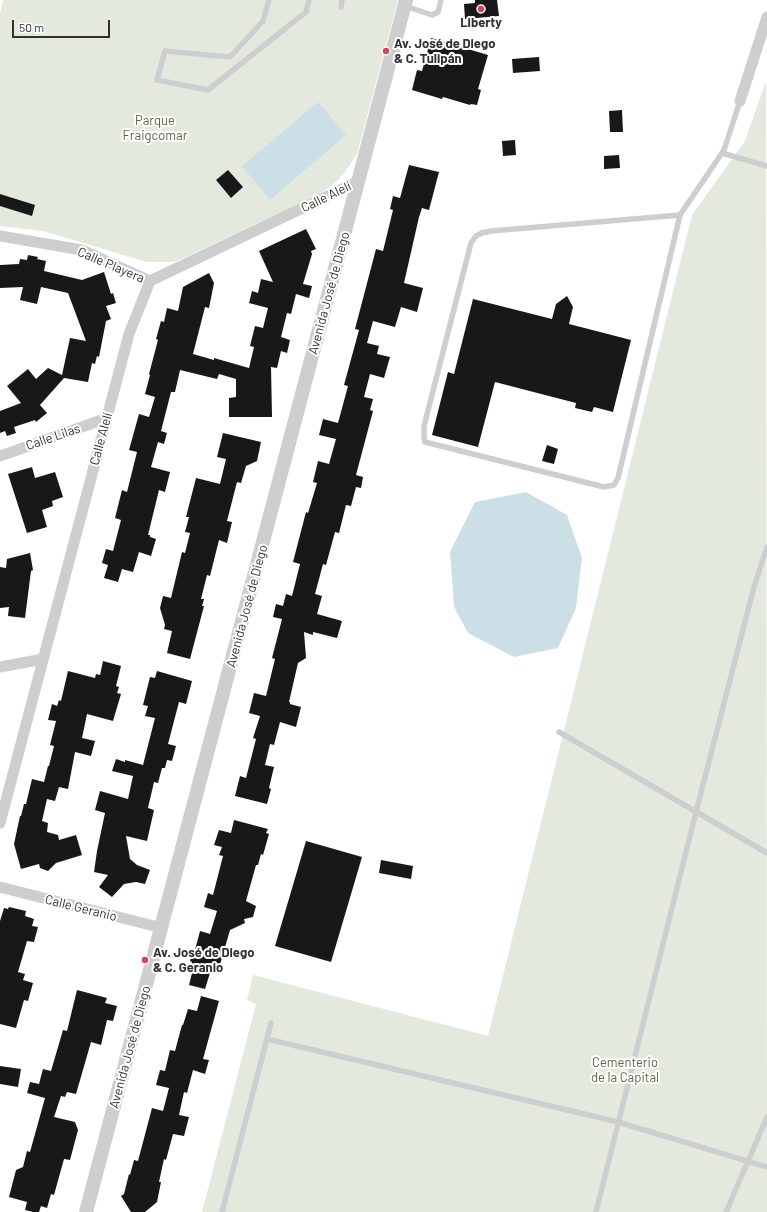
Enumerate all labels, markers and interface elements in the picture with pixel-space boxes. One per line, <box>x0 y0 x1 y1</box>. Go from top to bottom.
marker: Liberty <box>476 4 486 14</box>
scale bar <box>14 12 112 38</box>
place label: Liberty <box>460 15 502 31</box>
text: 50 m <box>19 20 44 34</box>
place label: Av. José de Diego & C. Tulipán <box>394 36 495 67</box>
marker: Av. José de Diego & C. Tulipán <box>381 46 391 56</box>
park label: Parque Fraigcomar <box>123 113 187 144</box>
street label: Calle Alelí <box>299 178 353 216</box>
street label: Avenida José de Diego <box>305 230 353 356</box>
street label: Calle Playera <box>75 244 147 286</box>
street label: Calle Alelí <box>87 411 115 467</box>
street label: Calle Lilas <box>24 420 82 454</box>
street label: Avenida José de Diego <box>223 543 271 669</box>
street label: Calle Geranio <box>43 892 119 924</box>
place label: Av. José de Diego & C. Geranio <box>153 945 254 976</box>
marker: Av. José de Diego & C. Geranio <box>140 955 150 965</box>
street label: Avenida José de Diego <box>106 984 154 1110</box>
park label: Cementerio de la Capital <box>591 1055 659 1086</box>

